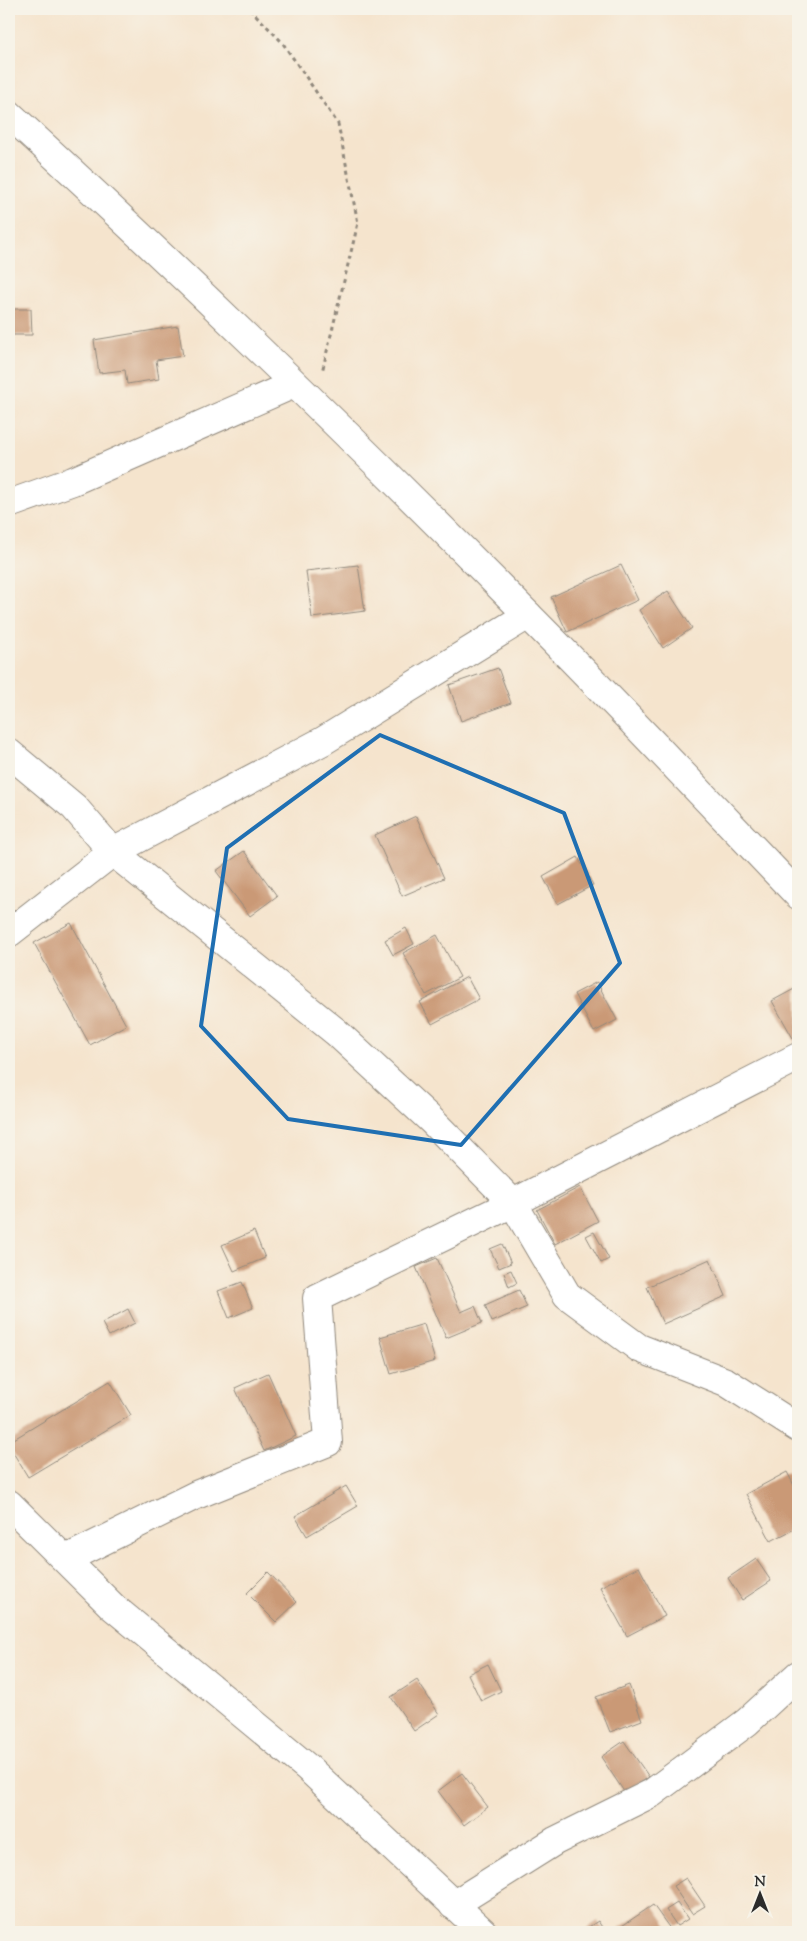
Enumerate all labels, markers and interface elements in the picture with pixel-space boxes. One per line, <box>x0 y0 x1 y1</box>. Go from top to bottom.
north arrow <box>734 1868 784 1918</box>
text: N <box>754 1873 766 1893</box>

